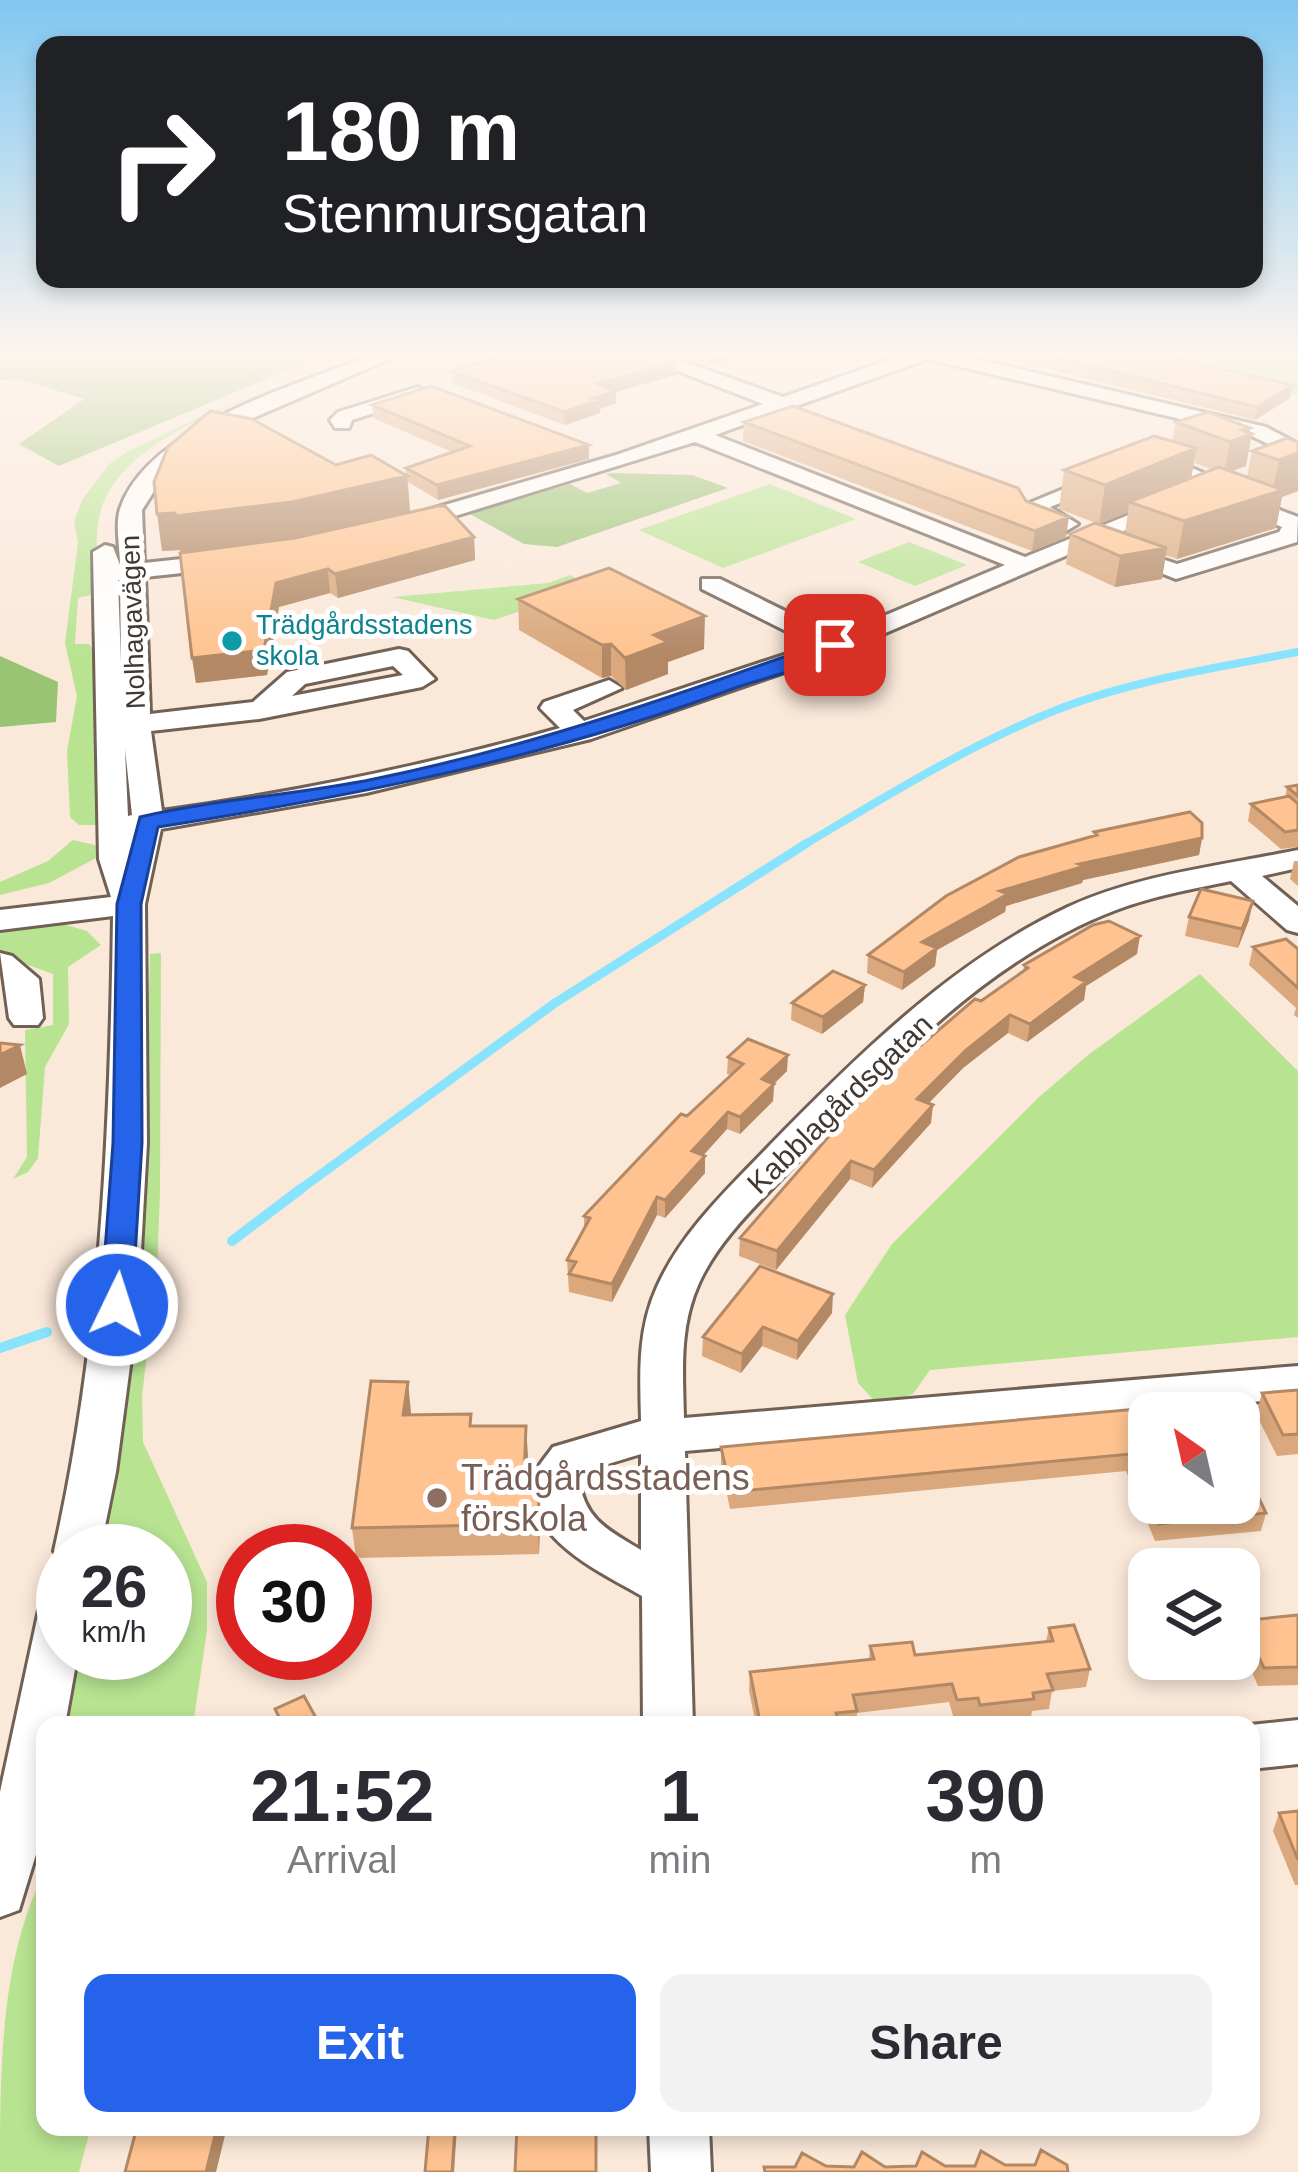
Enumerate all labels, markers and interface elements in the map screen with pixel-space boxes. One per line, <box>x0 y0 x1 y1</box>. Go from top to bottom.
icon: right <box>84 84 240 240</box>
text: 180 m <box>282 84 520 178</box>
text: Stenmursgatan <box>282 183 648 243</box>
street label: Nolhagavägen <box>115 534 151 710</box>
pin <box>784 594 886 696</box>
place label: Trädgårdsstadens skola <box>256 610 473 671</box>
icon: arrive <box>802 612 868 678</box>
marker: Trädgårdsstadens skola <box>219 628 245 654</box>
street label: Kabblagårdsgatan <box>741 1007 939 1200</box>
position arrow <box>54 1242 180 1368</box>
north arrow <box>1128 1392 1260 1524</box>
map controls <box>1128 1392 1260 1680</box>
place label: Trädgårdsstadens förskola <box>461 1457 750 1539</box>
marker: Trädgårdsstadens förskola <box>424 1485 450 1511</box>
speed limit sign: 30 <box>216 1524 372 1680</box>
button: layers <box>1128 1548 1260 1680</box>
text: 26 <box>81 1553 147 1620</box>
text: km/h <box>81 1615 147 1648</box>
text: 21:52 <box>250 1756 434 1836</box>
text: 1 <box>660 1756 700 1836</box>
text: 390 <box>926 1756 1046 1836</box>
text: Arrival <box>287 1838 398 1881</box>
text: min <box>649 1838 711 1881</box>
text: m <box>969 1838 1002 1881</box>
button: Exit <box>84 1974 636 2112</box>
button: Share <box>660 1974 1212 2112</box>

